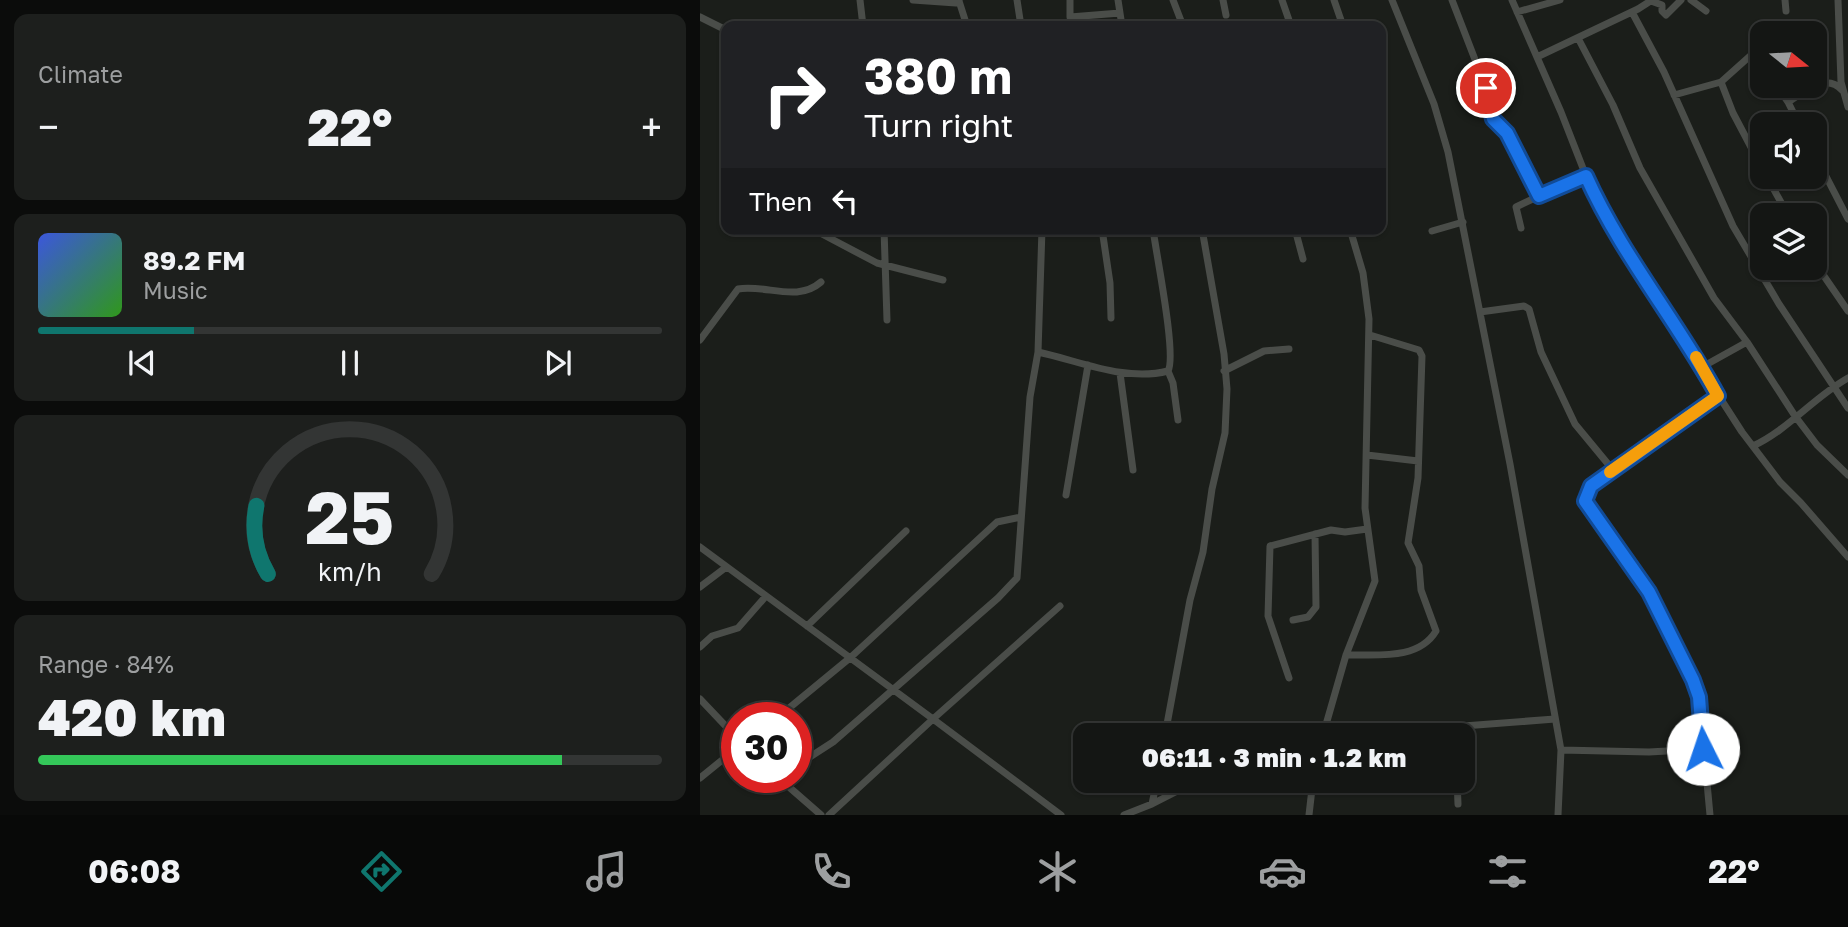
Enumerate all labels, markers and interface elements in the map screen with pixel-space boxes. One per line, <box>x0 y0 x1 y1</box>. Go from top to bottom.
north arrow <box>1750 21 1827 98</box>
map controls <box>1750 21 1827 280</box>
text: 380 m <box>864 46 1012 105</box>
icon: right <box>749 49 840 140</box>
pin <box>1456 58 1516 118</box>
text: Climate <box>38 60 123 88</box>
icon: arrive <box>1467 69 1505 107</box>
text: 22° <box>308 95 392 157</box>
text: − <box>38 104 59 149</box>
text: + <box>641 104 662 149</box>
text: Turn right <box>864 106 1013 144</box>
button: sound <box>1750 112 1827 189</box>
icon: left <box>826 182 864 220</box>
text: Then <box>749 186 812 217</box>
button: layers <box>1750 203 1827 280</box>
text: 89.2 FM <box>143 245 245 276</box>
text: Music <box>143 276 208 304</box>
icon: previous <box>123 344 161 382</box>
icon: pause <box>331 344 369 382</box>
icon: next <box>539 344 577 382</box>
text: 25 <box>306 473 394 560</box>
text: km/h <box>318 555 382 586</box>
text: Range · 84% <box>38 650 174 678</box>
text: 420 km <box>38 685 226 747</box>
speed limit sign: 30 <box>721 702 812 793</box>
position arrow <box>1666 712 1740 786</box>
text: 06:11 · 3 min · 1.2 km <box>1142 742 1406 773</box>
icon: directions <box>357 847 406 896</box>
icon: music <box>582 847 631 896</box>
icon: phone <box>807 847 856 896</box>
icon: climate <box>1033 847 1082 896</box>
icon: car <box>1258 847 1307 896</box>
icon: filters <box>1483 847 1532 896</box>
text: 06:08 <box>88 852 181 890</box>
text: 22° <box>1708 852 1760 890</box>

